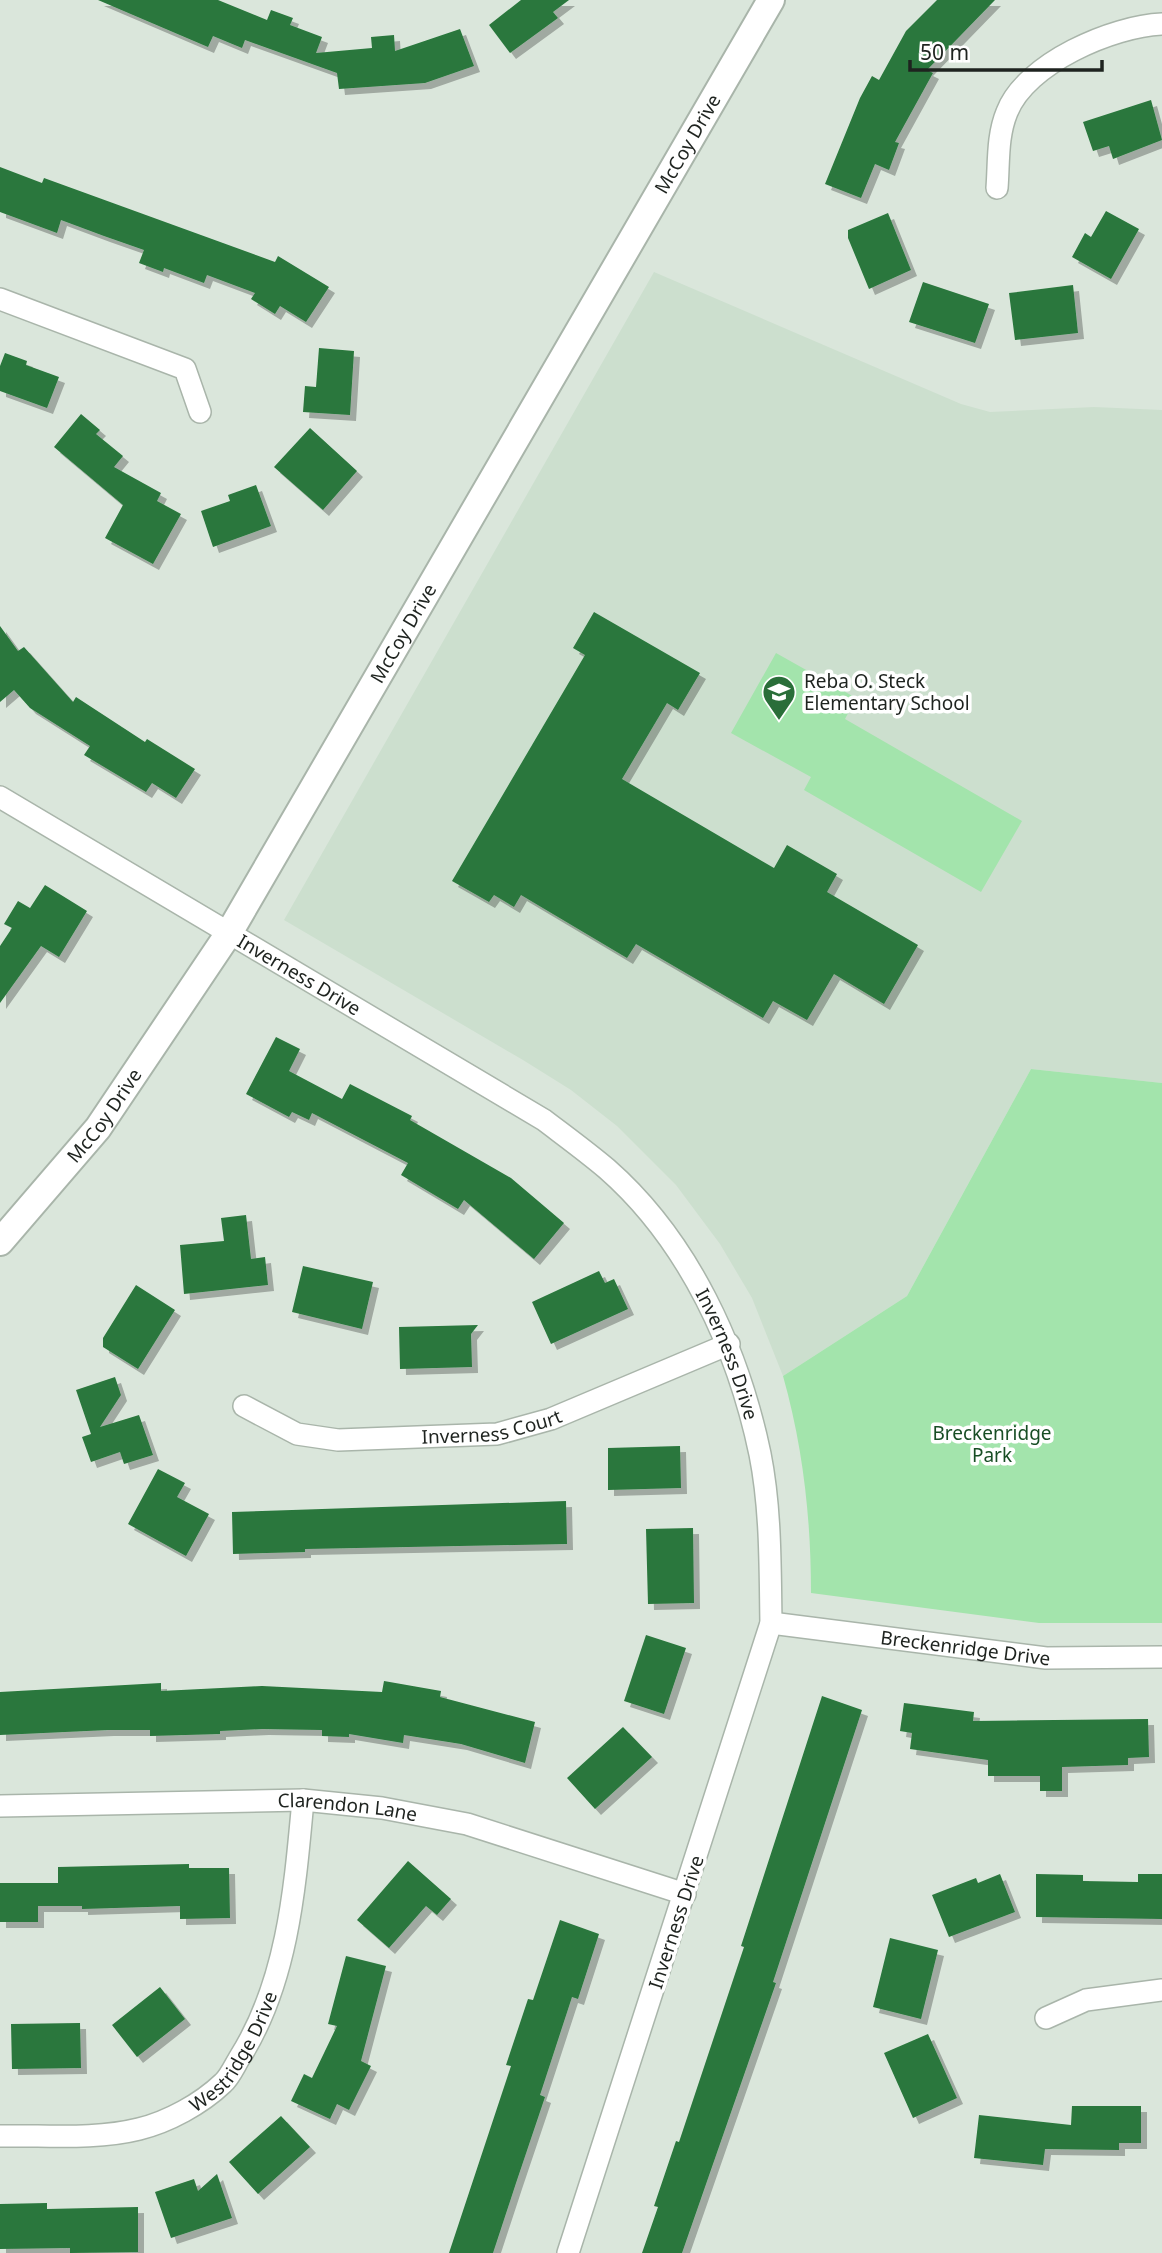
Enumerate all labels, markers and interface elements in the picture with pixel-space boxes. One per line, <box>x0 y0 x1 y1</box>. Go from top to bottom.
scale bar <box>910 28 1102 72</box>
text: 50 m <box>920 38 969 66</box>
street label: McCoy Drive <box>648 89 727 198</box>
street label: McCoy Drive <box>364 579 442 688</box>
place label: Reba O. Steck Elementary School <box>804 668 970 716</box>
school or university icon: Reba O. Steck Elementary School <box>760 673 798 722</box>
street label: Inverness Drive <box>233 928 366 1021</box>
street label: McCoy Drive <box>61 1063 147 1168</box>
street label: Inverness Drive <box>690 1284 764 1423</box>
street label: Inverness Court <box>421 1403 566 1450</box>
park label: Breckenridge Park <box>932 1420 1052 1468</box>
street label: Breckenridge Drive <box>879 1624 1052 1671</box>
street label: Clarendon Lane <box>277 1787 420 1827</box>
street label: Inverness Drive <box>642 1852 710 1992</box>
street label: Westridge Drive <box>184 1988 283 2118</box>

